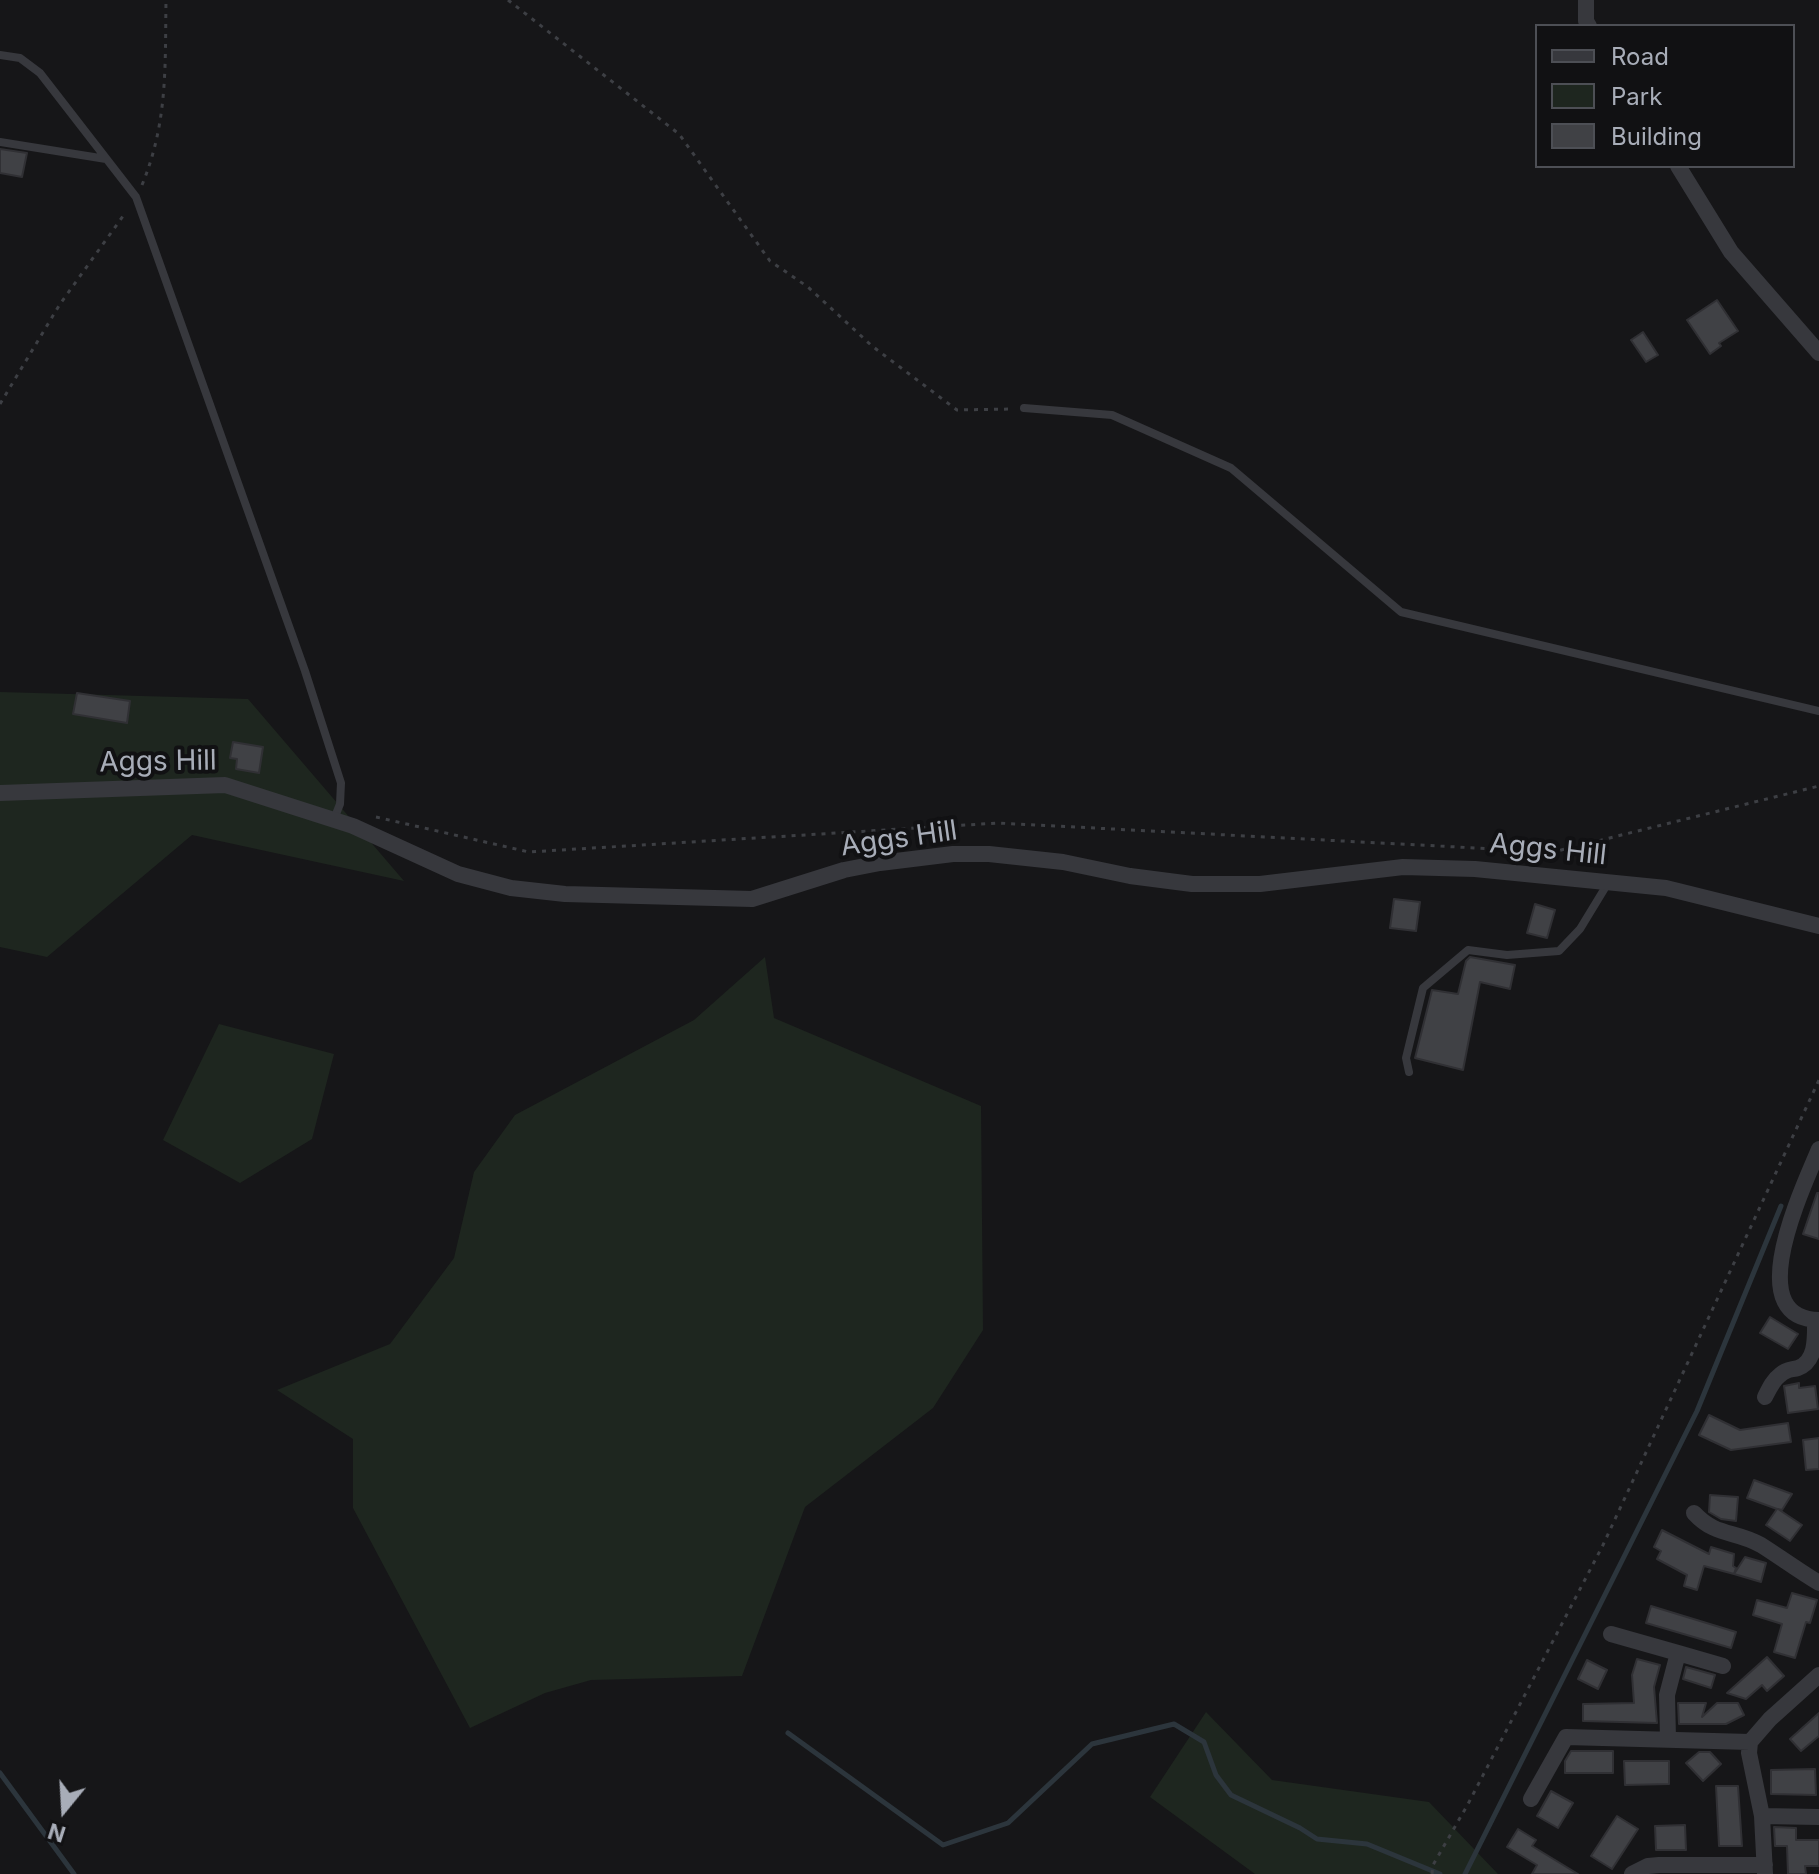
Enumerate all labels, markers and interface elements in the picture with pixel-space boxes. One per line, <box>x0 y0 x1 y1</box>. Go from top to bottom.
legend <box>1535 24 1795 168</box>
text: Road <box>1611 42 1669 71</box>
text: Park <box>1611 82 1662 111</box>
text: Building <box>1611 122 1702 151</box>
street label: Aggs Hill <box>99 744 217 780</box>
street label: Aggs Hill <box>838 814 960 864</box>
street label: Aggs Hill <box>1488 827 1608 873</box>
north arrow <box>24 1770 104 1850</box>
text: N <box>45 1818 69 1848</box>

